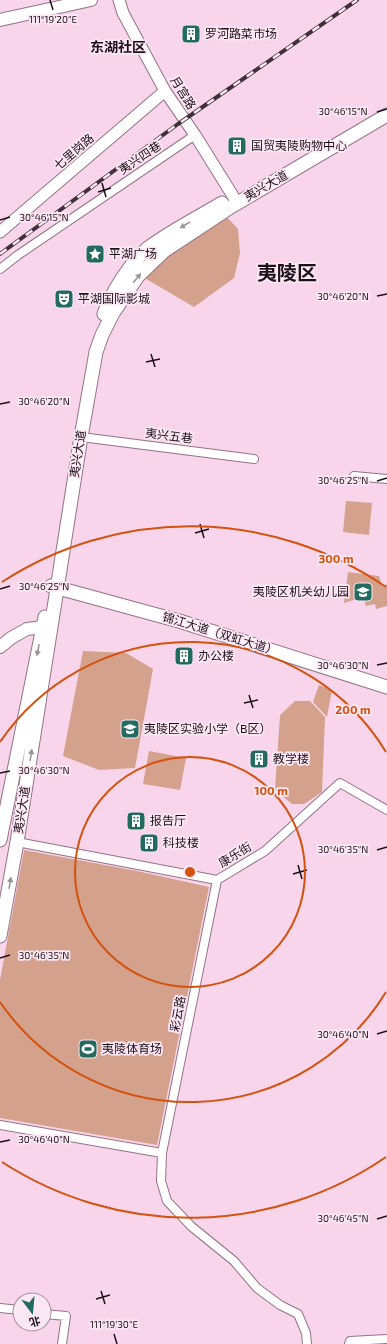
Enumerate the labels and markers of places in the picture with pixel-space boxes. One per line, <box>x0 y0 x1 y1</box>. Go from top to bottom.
building icon: 罗河路菜市场 <box>180 23 202 45</box>
place label: 罗河路菜市场 <box>205 26 277 40</box>
building icon: 国贸夷陵购物中心 <box>226 135 248 157</box>
place label: 国贸夷陵购物中心 <box>251 138 347 152</box>
place icon: 平湖广场 <box>84 243 106 265</box>
place label: 平湖广场 <box>109 246 157 260</box>
theatre icon: 平湖国际影城 <box>53 288 75 310</box>
place label: 平湖国际影城 <box>78 291 150 305</box>
school or university icon: 夷陵区机关幼儿园 <box>352 581 374 603</box>
place label: 夷陵区机关幼儿园 <box>253 584 349 598</box>
building icon: 办公楼 <box>173 645 195 667</box>
place label: 办公楼 <box>198 648 234 662</box>
school or university icon: 夷陵区实验小学（B区） <box>119 718 141 740</box>
place label: 夷陵区实验小学（B区） <box>144 721 271 735</box>
building icon: 教学楼 <box>248 748 270 770</box>
place label: 教学楼 <box>273 751 309 765</box>
building icon: 报告厅 <box>125 810 147 832</box>
place label: 报告厅 <box>150 813 186 827</box>
building icon: 科技楼 <box>138 832 160 854</box>
place label: 科技楼 <box>163 835 199 849</box>
centre of rings <box>183 865 197 879</box>
sports icon: 夷陵体育场 <box>77 1038 99 1060</box>
place label: 夷陵体育场 <box>102 1041 162 1055</box>

